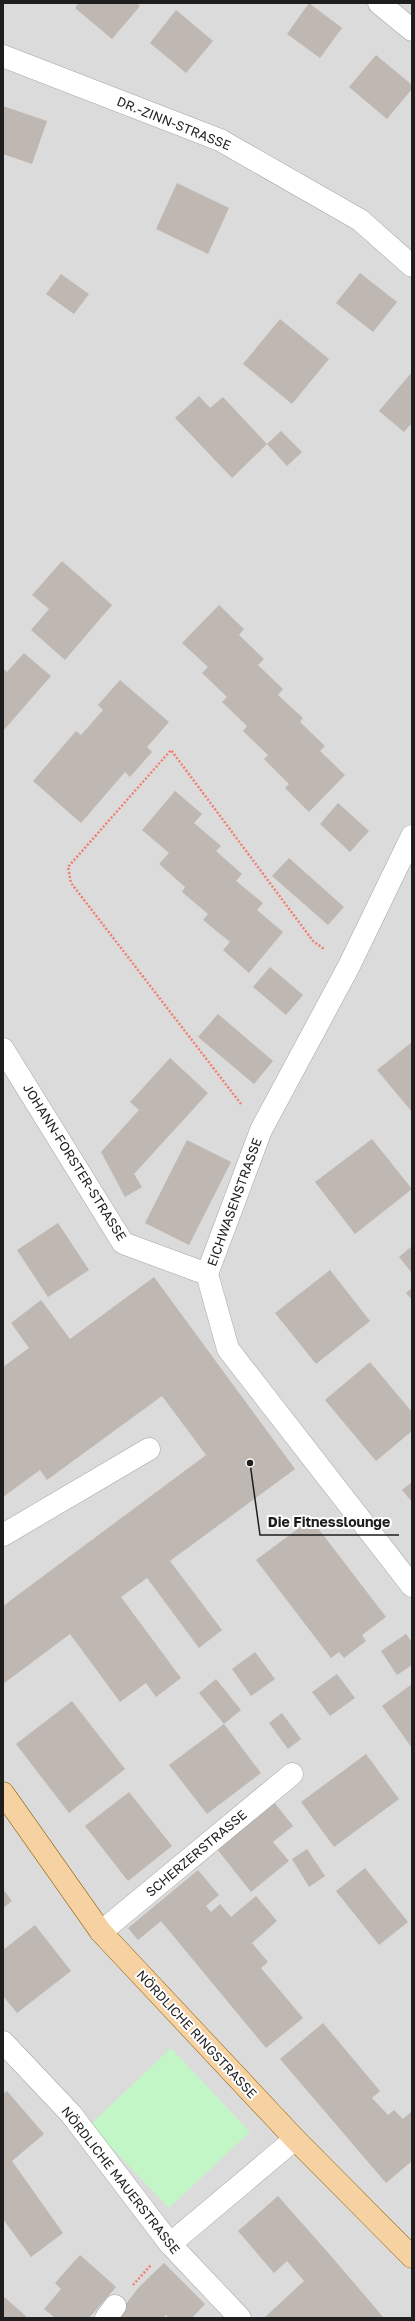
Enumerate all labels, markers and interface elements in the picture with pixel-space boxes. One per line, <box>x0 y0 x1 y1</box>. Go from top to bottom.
street label: DR.-ZINN-STRASSE <box>115 93 233 153</box>
street label: JOHANN-FORSTER-STRASSE <box>20 1080 130 1244</box>
street label: EICHWASENSTRASSE <box>203 1136 265 1268</box>
callout: Die Fitnesslounge <box>260 1509 399 1535</box>
text: Die Fitnesslounge <box>268 1513 390 1530</box>
street label: SCHERZERSTRASSE <box>142 1806 250 1900</box>
street label: NÖRDLICHE RINGSTRASSE <box>134 1967 261 2101</box>
street label: NÖRDLICHE MAUERSTRASSE <box>58 2103 184 2257</box>

